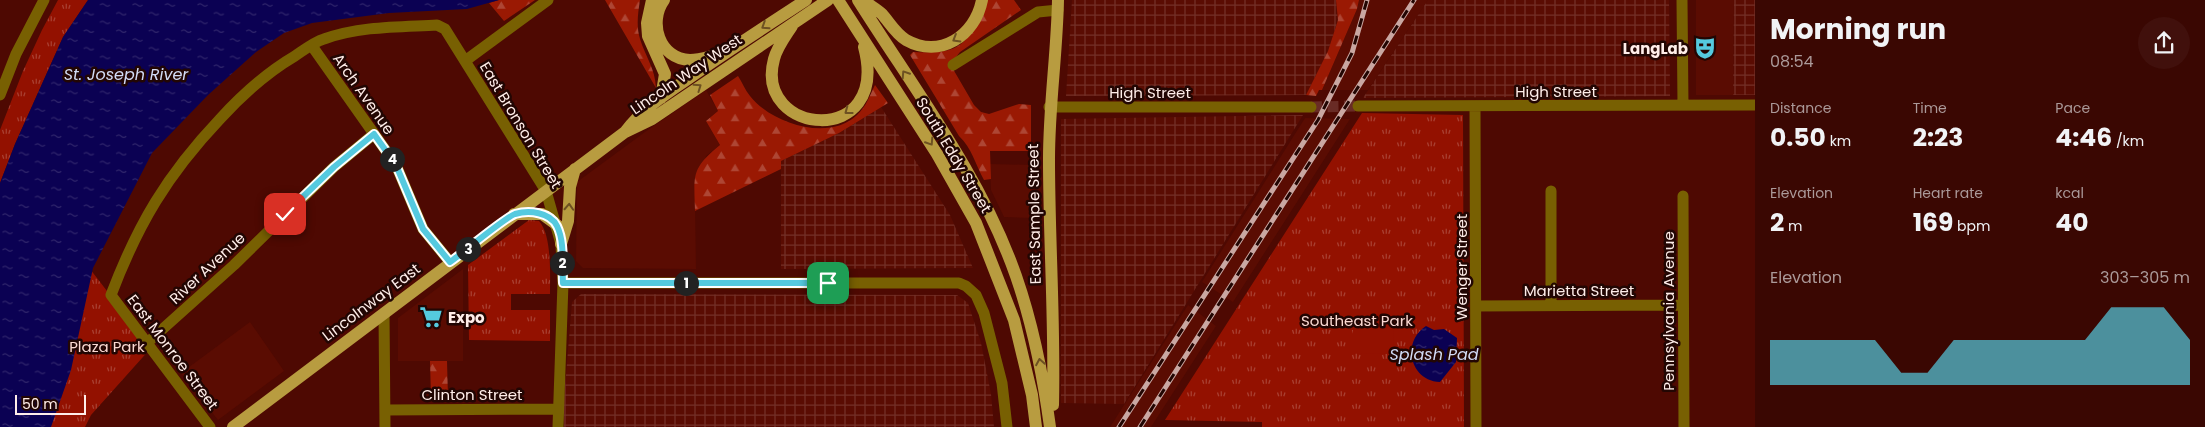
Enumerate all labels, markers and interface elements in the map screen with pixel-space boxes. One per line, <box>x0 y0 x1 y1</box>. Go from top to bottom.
text: Morning run <box>1770 10 1946 49</box>
button: share <box>2138 17 2190 69</box>
one-way arrow <box>762 20 771 30</box>
street label: Lincoln Way West <box>626 29 746 119</box>
one-way arrow <box>953 32 962 42</box>
theatre icon: LangLab <box>1692 35 1718 61</box>
place label: LangLab <box>1623 38 1688 59</box>
street label: Arch Avenue <box>328 49 400 139</box>
text: 08:54 <box>1770 50 1814 73</box>
street label: East Bronson Street <box>475 58 567 192</box>
water label: St. Joseph River <box>64 63 189 86</box>
one-way arrow <box>902 70 912 79</box>
street label: High Street <box>1515 81 1597 102</box>
street label: High Street <box>1109 82 1191 103</box>
one-way arrow <box>692 84 702 93</box>
street label: South Eddy Street <box>911 93 997 217</box>
text: Distance <box>1770 98 1831 118</box>
text: Time <box>1913 98 1947 118</box>
text: Pace <box>2055 98 2090 118</box>
one-way arrow <box>844 105 854 114</box>
text: 0.50 <box>1770 120 1826 155</box>
text: 2:23 <box>1913 120 1963 155</box>
text: 4:46 <box>2055 120 2112 155</box>
text: km <box>1826 131 1851 151</box>
text: /km <box>2112 131 2144 151</box>
one-way arrow <box>923 137 933 146</box>
street label: East Sample Street <box>1022 144 1046 284</box>
pin: 4 <box>380 146 404 172</box>
text: 4 <box>388 149 397 169</box>
text: Elevation <box>1770 183 1833 203</box>
text: Heart rate <box>1913 183 1983 203</box>
text: kcal <box>2055 183 2084 203</box>
pin <box>264 193 306 235</box>
icon: check <box>271 200 299 228</box>
one-way arrow <box>563 202 574 210</box>
text: 2 <box>1770 205 1784 240</box>
text: 169 <box>1913 205 1953 240</box>
text: 40 <box>2055 205 2089 240</box>
street label: Wenger Street <box>1451 214 1472 320</box>
text: m <box>1784 216 1802 236</box>
text: bpm <box>1953 216 1990 236</box>
street label: River Avenue <box>165 227 249 309</box>
street label: Pennsylvania Avenue <box>1658 231 1679 391</box>
pin: 3 <box>456 236 480 262</box>
text: 3 <box>464 239 473 259</box>
pin: 2 <box>550 250 574 276</box>
text: 2 <box>559 253 567 273</box>
street label: Lincolnway East <box>318 258 424 346</box>
pin <box>807 262 849 304</box>
text: Elevation <box>1770 266 1842 289</box>
text: 303–305 m <box>2100 266 2190 289</box>
icon: arrive <box>814 269 842 297</box>
pin: 1 <box>674 270 698 296</box>
text: 1 <box>684 273 689 293</box>
street label: Marietta Street <box>1524 280 1634 301</box>
street label: East Monroe Street <box>123 290 223 414</box>
supermarket icon: Expo <box>418 304 444 330</box>
place label: Expo <box>448 307 485 328</box>
park label: Southeast Park <box>1301 310 1413 331</box>
park label: Plaza Park <box>69 336 145 357</box>
water label: Splash Pad <box>1389 343 1479 366</box>
one-way arrow <box>1035 357 1045 366</box>
street label: Clinton Street <box>421 384 523 405</box>
scale bar <box>15 392 86 415</box>
text: 50 m <box>22 394 58 414</box>

